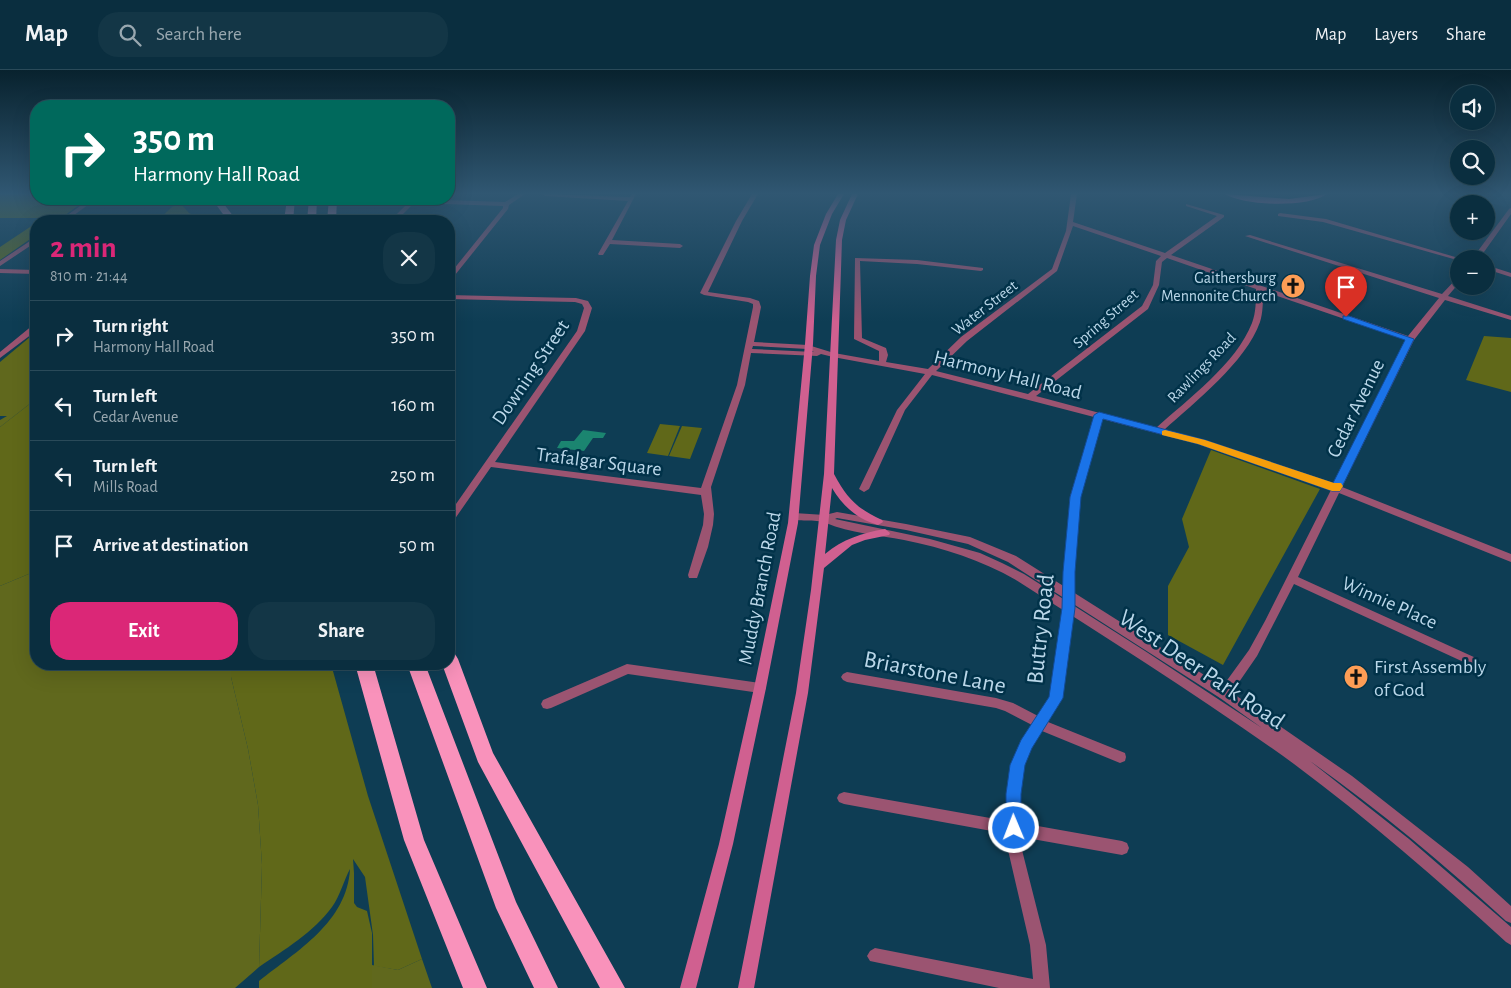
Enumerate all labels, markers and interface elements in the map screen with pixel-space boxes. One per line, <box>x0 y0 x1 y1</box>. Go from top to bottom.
search box <box>98 12 448 57</box>
icon: search <box>116 21 144 49</box>
text: Map <box>25 22 68 46</box>
text: Search here <box>156 25 242 44</box>
text: Map <box>1315 26 1346 44</box>
text: Layers <box>1374 26 1418 44</box>
text: Share <box>1446 26 1486 44</box>
map controls <box>1450 85 1495 295</box>
button: sound <box>1450 85 1495 130</box>
icon: right <box>50 120 115 185</box>
text: 350 m <box>133 122 215 157</box>
button: search <box>1450 140 1495 185</box>
text: Harmony Hall Road <box>133 163 300 185</box>
button: + <box>1450 195 1495 240</box>
button: close <box>383 232 435 284</box>
text: 2 min <box>50 233 117 263</box>
button: − <box>1450 250 1495 295</box>
pin <box>1325 266 1367 317</box>
text: 810 m · 21:44 <box>50 268 128 284</box>
place label: Gaithersburg Mennonite Church <box>1161 270 1276 304</box>
church icon: Gaithersburg Mennonite Church <box>1280 273 1306 299</box>
icon: arrive <box>1332 273 1360 301</box>
street label: Water Street <box>949 277 1020 338</box>
street label: Spring Street <box>1070 286 1141 351</box>
street label: Downing Street <box>489 316 573 429</box>
text: Turn right <box>93 317 168 336</box>
icon: right <box>50 322 78 350</box>
text: 350 m <box>391 326 435 345</box>
street label: Rawlings Road <box>1164 329 1239 406</box>
text: Harmony Hall Road <box>93 339 214 355</box>
street label: Harmony Hall Road <box>932 347 1084 403</box>
street label: Cedar Avenue <box>1324 356 1388 461</box>
text: Turn left <box>93 387 157 406</box>
icon: left <box>50 392 78 420</box>
text: 160 m <box>391 396 435 415</box>
text: Cedar Avenue <box>93 409 178 425</box>
street label: Trafalgar Square <box>535 444 663 480</box>
text: Turn left <box>93 457 157 476</box>
icon: left <box>50 462 78 490</box>
text: 250 m <box>390 466 435 485</box>
text: Mills Road <box>93 479 158 495</box>
street label: Muddy Branch Road <box>735 510 785 666</box>
icon: arrive <box>50 532 78 560</box>
text: Arrive at destination <box>93 536 249 555</box>
text: 50 m <box>399 536 435 555</box>
street label: Buttry Road <box>1023 573 1059 685</box>
street label: Winnie Place <box>1339 573 1440 633</box>
button: Exit <box>50 602 238 660</box>
button: Share <box>248 602 435 660</box>
street label: West Deer Park Road <box>1114 606 1289 734</box>
street label: Briarstone Lane <box>862 647 1008 699</box>
place label: First Assembly of God <box>1374 657 1487 700</box>
church icon: First Assembly of God <box>1343 664 1369 690</box>
position arrow <box>987 801 1039 853</box>

